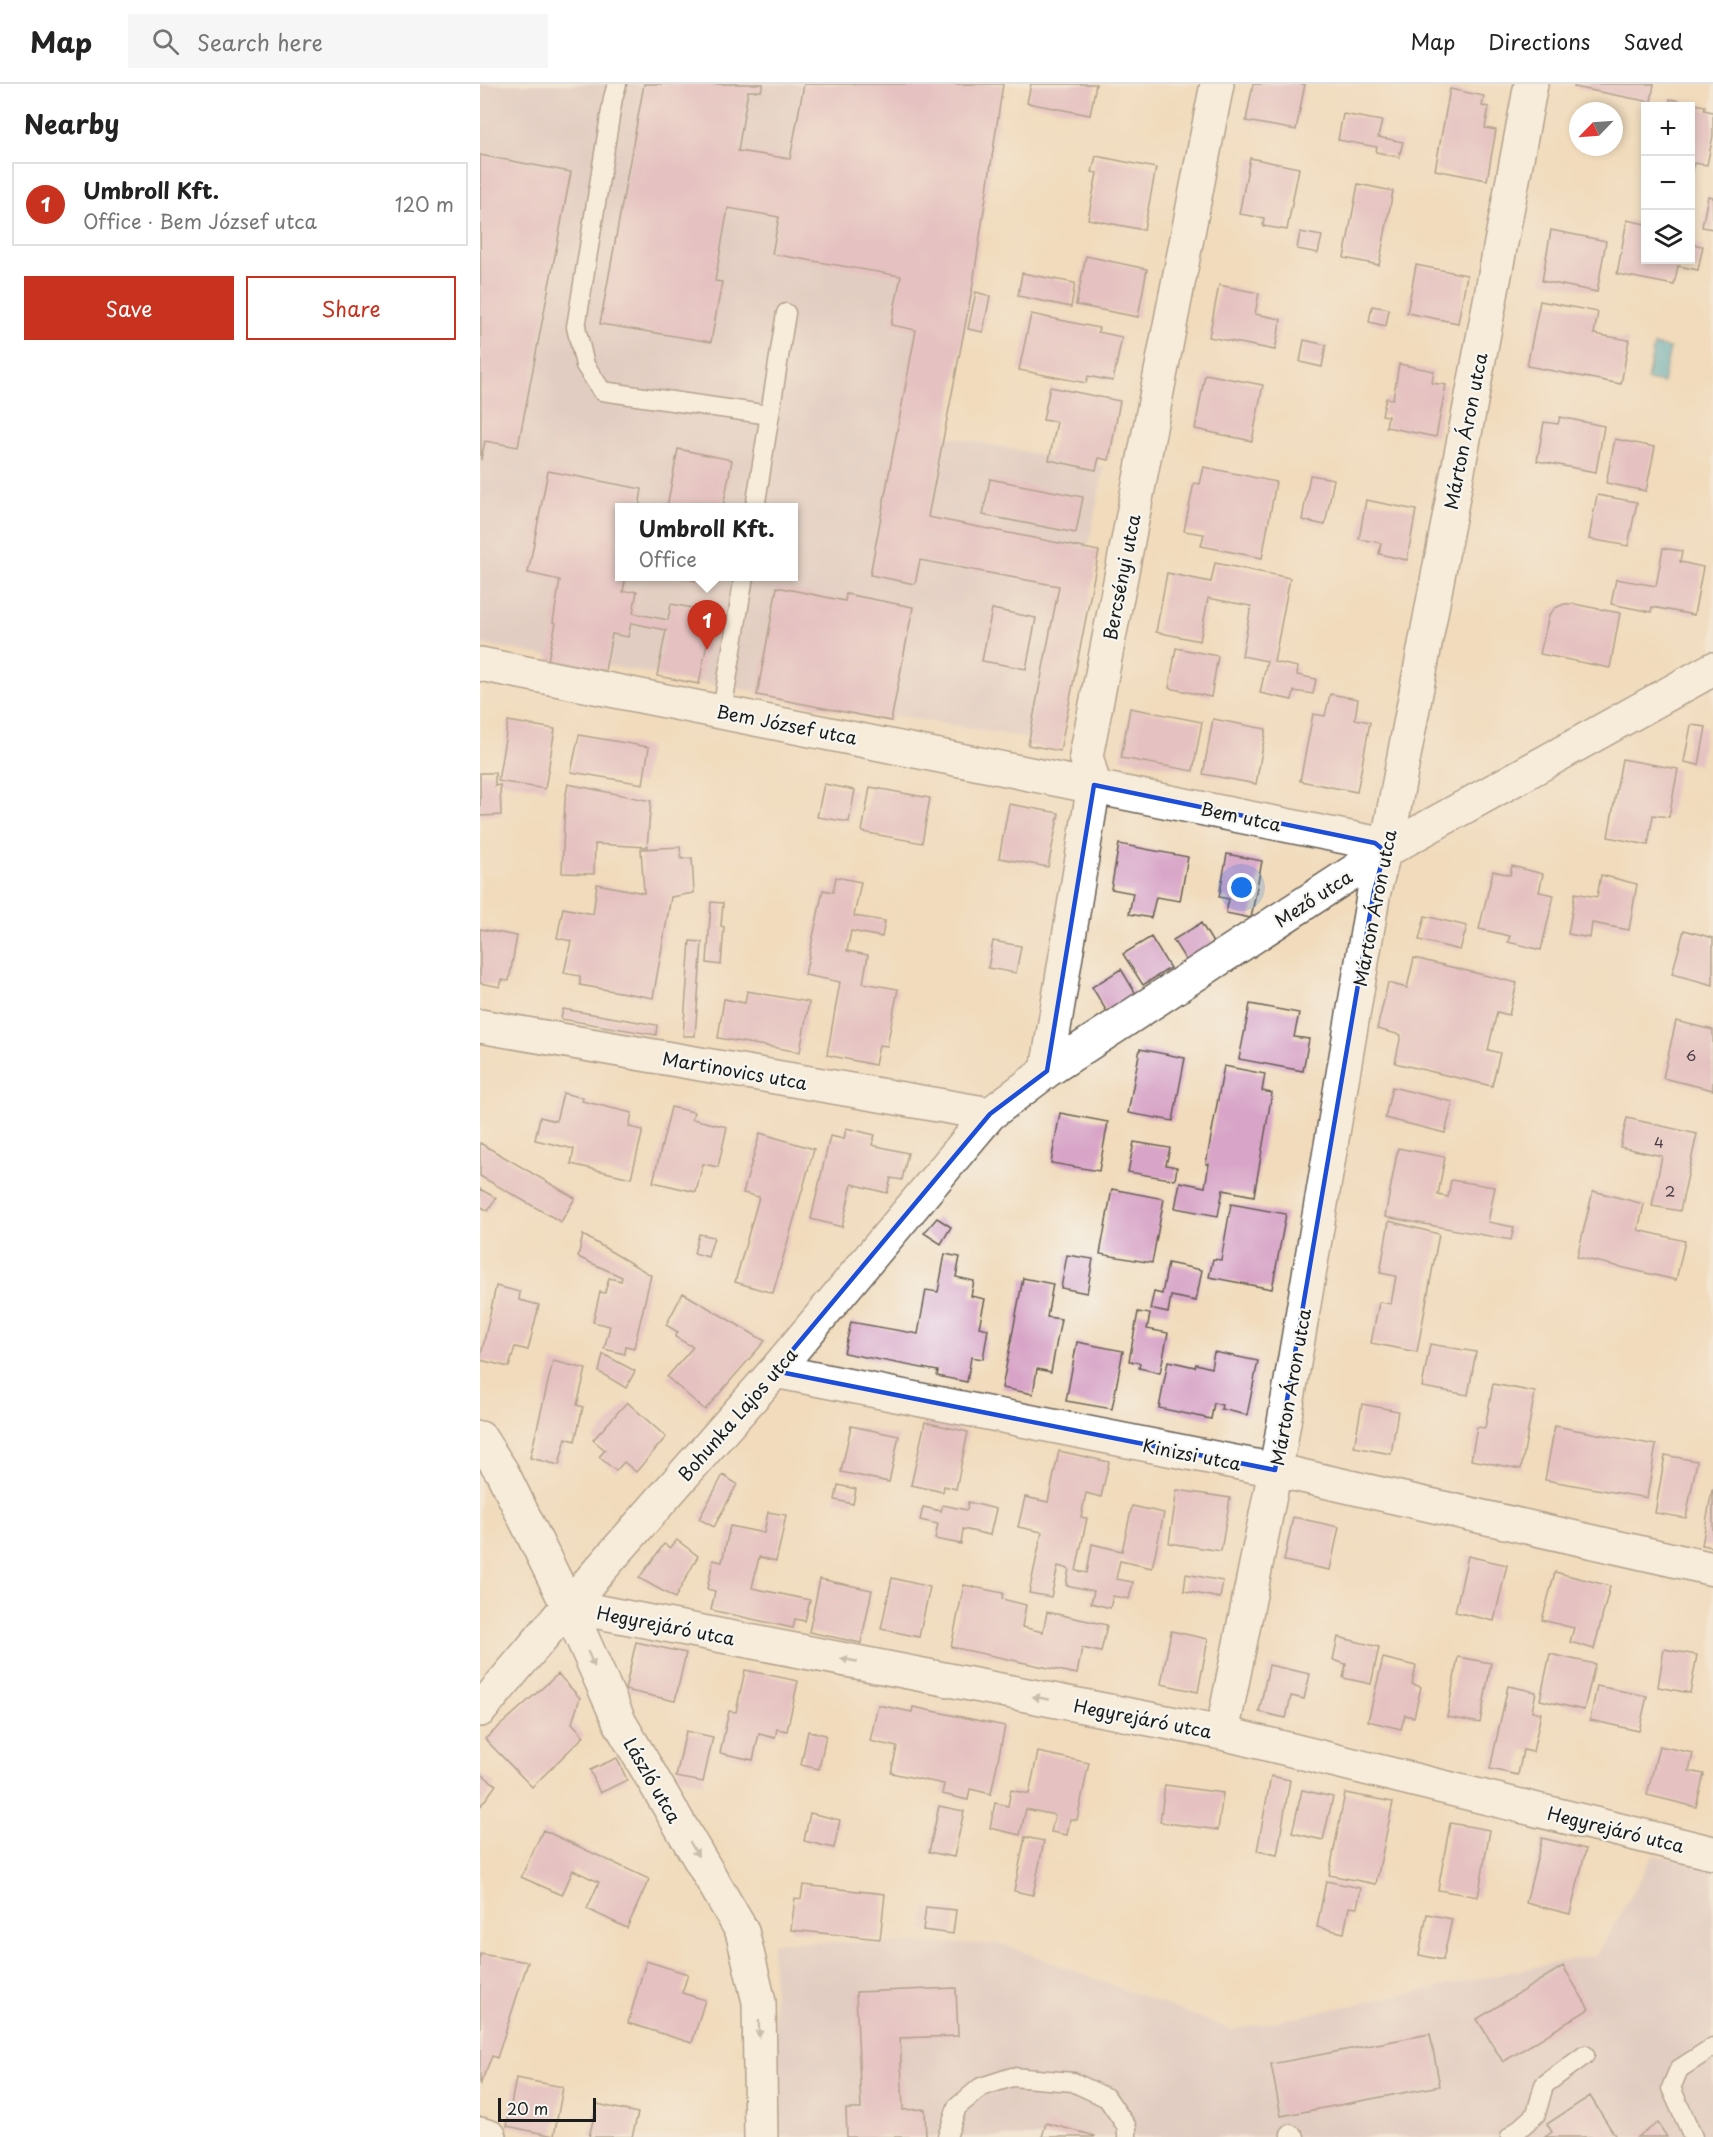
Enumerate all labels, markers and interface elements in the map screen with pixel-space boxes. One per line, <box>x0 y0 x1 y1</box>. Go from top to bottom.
search box <box>128 14 548 68</box>
text: Map <box>30 20 92 63</box>
icon: search <box>149 25 182 58</box>
text: Search here <box>197 25 323 58</box>
text: Map <box>1410 25 1455 57</box>
text: Directions <box>1488 25 1590 57</box>
text: Saved <box>1623 25 1683 57</box>
north arrow <box>1569 102 1623 156</box>
map controls <box>1641 102 1695 264</box>
button: + <box>1641 102 1695 156</box>
text: Nearby <box>24 104 119 143</box>
button: − <box>1641 156 1695 210</box>
text: Umbroll Kft. <box>83 173 219 206</box>
text: 1 <box>41 189 50 219</box>
text: 120 m <box>395 189 454 219</box>
text: Office · Bem József utca <box>83 206 317 236</box>
button: layers <box>1641 210 1695 264</box>
button: Save <box>24 276 234 340</box>
button: Share <box>246 276 456 340</box>
street label: Márton Áron utca <box>1437 350 1494 512</box>
popup <box>615 503 798 581</box>
text: Umbroll Kft. <box>638 511 775 544</box>
street label: Bercsényi utca <box>1096 511 1147 642</box>
text: Office <box>638 544 697 574</box>
pin: 1 <box>688 600 726 650</box>
street label: Bem József utca <box>714 697 860 751</box>
street label: Bem utca <box>1198 794 1285 838</box>
street label: Márton Áron utca <box>1346 827 1403 989</box>
street label: Mező utca <box>1269 862 1358 933</box>
your location <box>1227 873 1256 902</box>
house number: 6 <box>1686 1043 1696 1066</box>
street label: Martinovics utca <box>660 1044 810 1096</box>
house number: 4 <box>1654 1130 1664 1153</box>
house number: 2 <box>1665 1179 1675 1202</box>
street label: Márton Áron utca <box>1263 1306 1317 1468</box>
street label: Bohunka Lajos utca <box>671 1341 803 1487</box>
street label: Kinizsi utca <box>1140 1431 1244 1477</box>
street label: Hegyrejáró utca <box>595 1598 738 1652</box>
one-way arrow <box>587 1651 596 1668</box>
one-way arrow <box>839 1655 858 1664</box>
street label: Hegyrejáró utca <box>1072 1691 1215 1745</box>
one-way arrow <box>1031 1693 1050 1702</box>
street label: László utca <box>618 1732 689 1828</box>
street label: Hegyrejáró utca <box>1545 1799 1688 1859</box>
one-way arrow <box>688 1841 699 1857</box>
one-way arrow <box>755 2020 764 2039</box>
scale bar <box>498 2095 596 2122</box>
text: 20 m <box>507 2096 548 2120</box>

